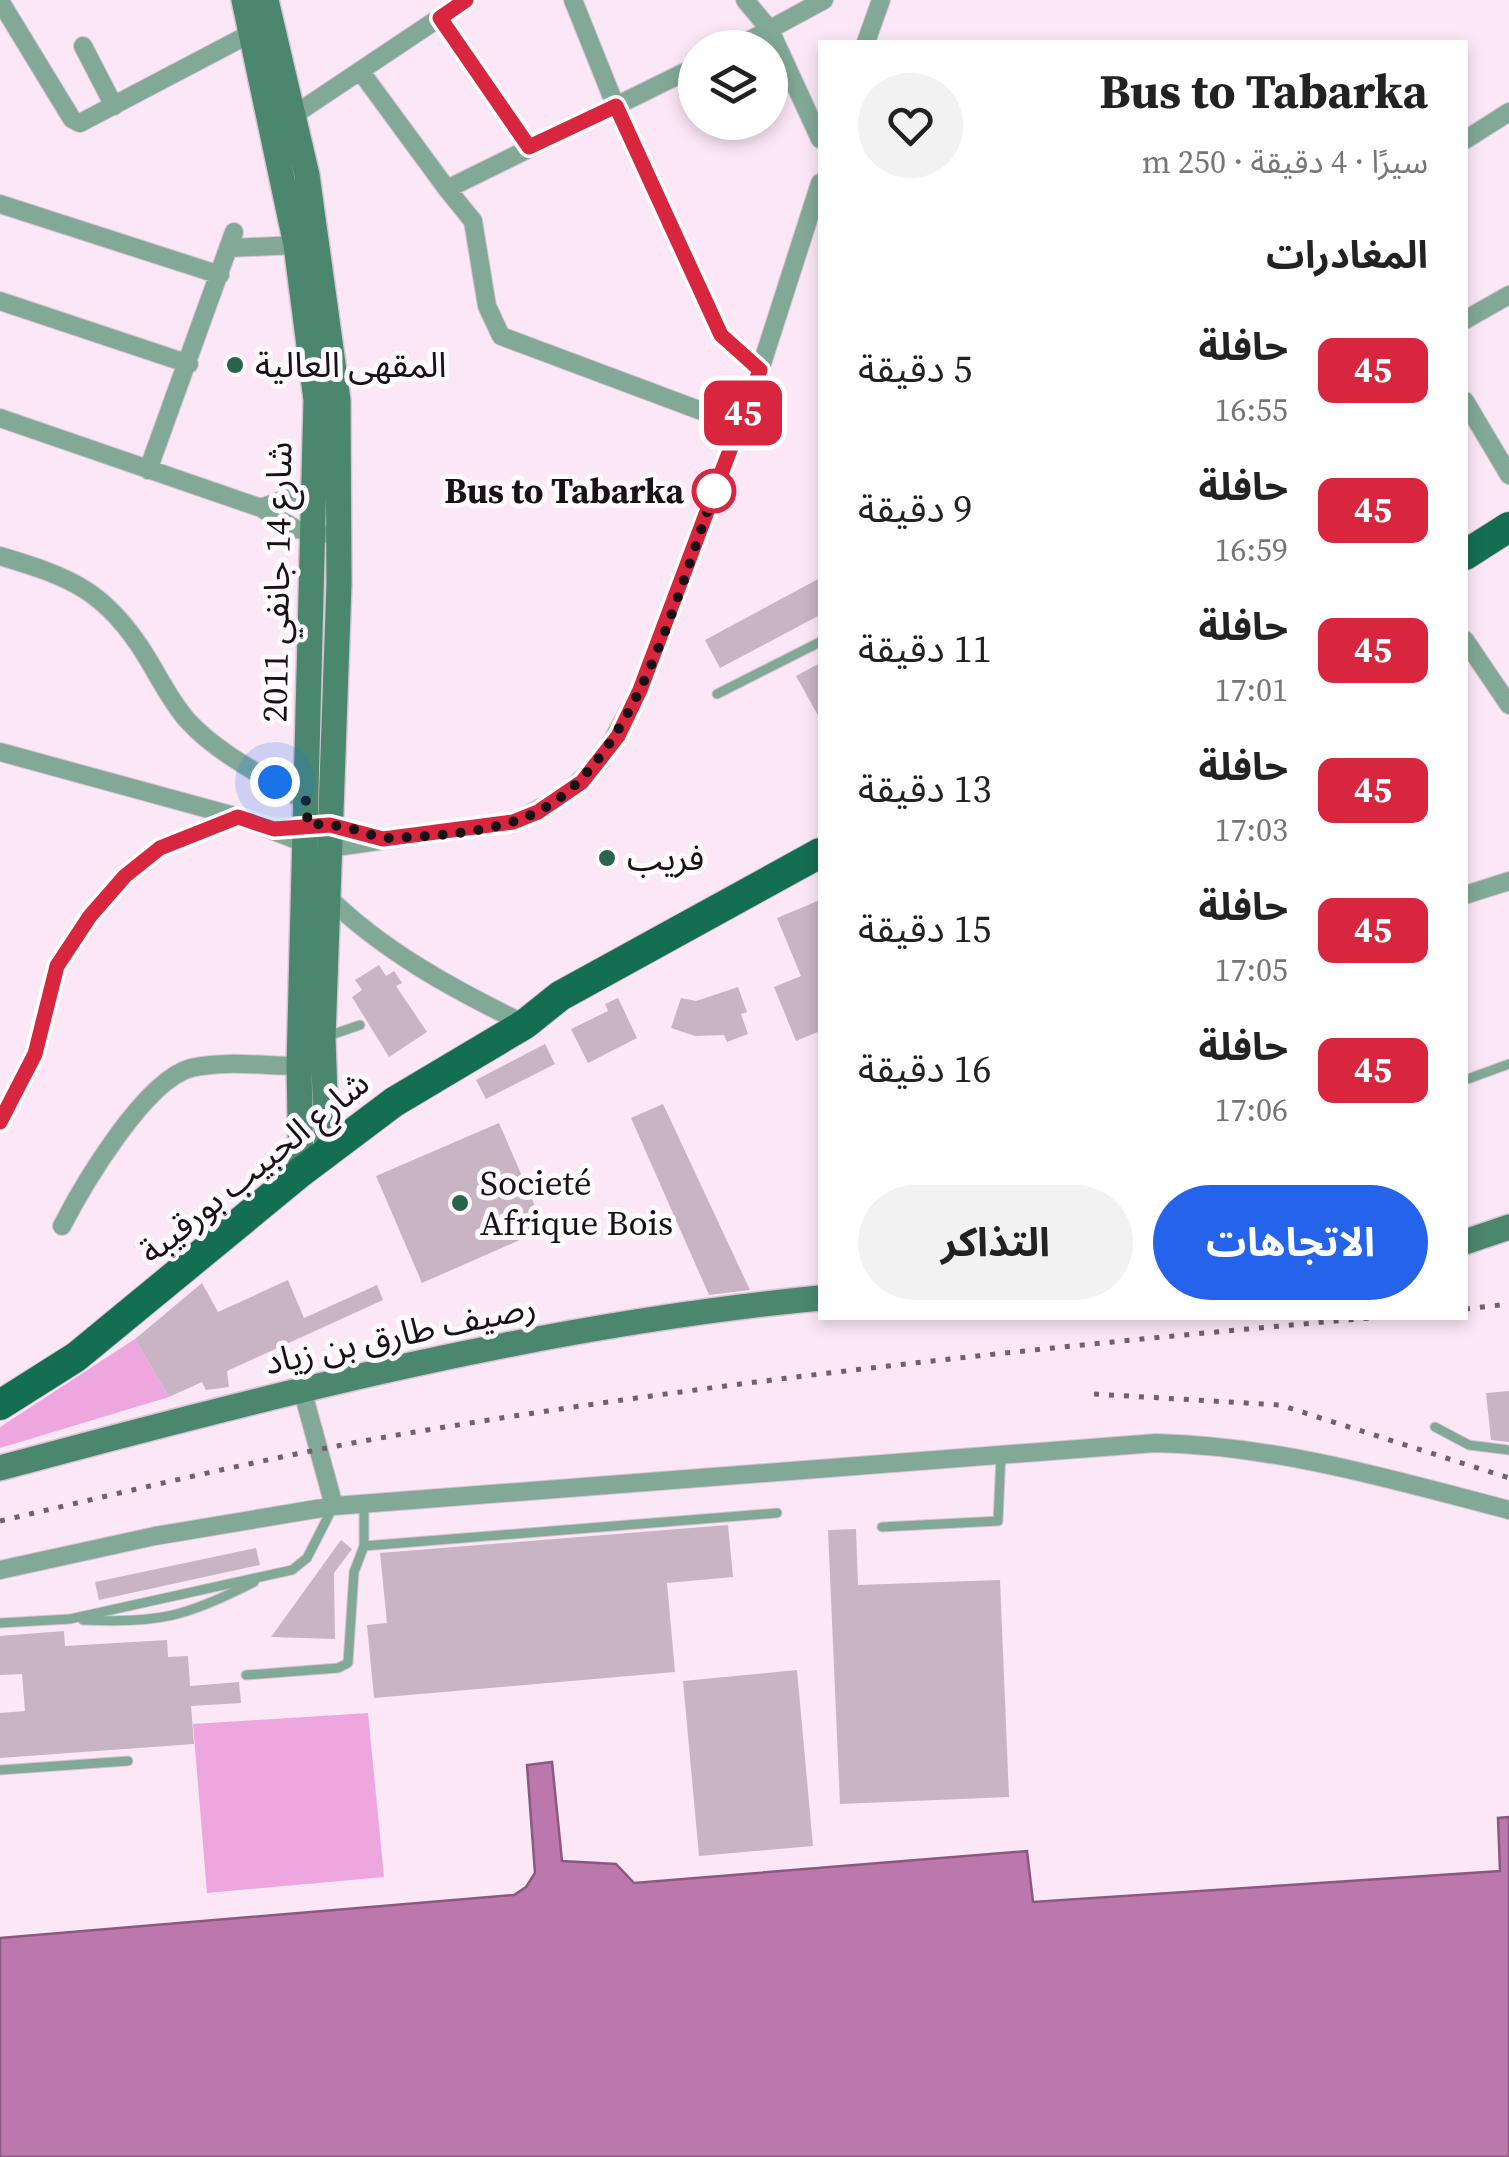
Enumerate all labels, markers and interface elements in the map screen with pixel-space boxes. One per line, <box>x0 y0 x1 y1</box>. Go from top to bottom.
map controls <box>678 30 788 140</box>
button: layers <box>678 30 788 140</box>
text: Bus to Tabarka <box>1099 58 1428 124</box>
button: heart <box>858 73 963 178</box>
text: سيرًا · 4 دقيقة · 250 m <box>1142 140 1428 184</box>
text: المغادرات <box>1266 229 1428 281</box>
text: حافلة <box>1199 321 1288 373</box>
place label: المقهى العالية <box>255 341 447 389</box>
text: 5 دقيقة <box>858 343 972 395</box>
text: 45 <box>1354 346 1392 394</box>
marker: المقهى العالية <box>224 354 246 376</box>
line badge: 45 <box>698 380 788 446</box>
text: 16:55 <box>1214 388 1288 432</box>
text: 45 <box>724 389 762 437</box>
street label: شارع 14 جانفي 2011 <box>251 441 307 723</box>
text: حافلة <box>1199 461 1288 513</box>
place label: Bus to Tabarka <box>444 467 684 515</box>
marker: Bus to Tabarka <box>693 470 735 512</box>
text: 9 دقيقة <box>858 483 972 535</box>
text: 45 <box>1354 486 1392 534</box>
text: 16:59 <box>1214 528 1288 572</box>
text: حافلة <box>1199 601 1288 653</box>
text: 11 دقيقة <box>858 623 991 675</box>
text: 45 <box>1354 626 1392 674</box>
text: 17:01 <box>1214 668 1288 712</box>
text: حافلة <box>1199 741 1288 793</box>
your location <box>250 757 300 807</box>
text: 13 دقيقة <box>858 763 991 815</box>
text: 45 <box>1354 766 1392 814</box>
text: 17:03 <box>1214 808 1288 852</box>
place label: فريب <box>627 834 704 882</box>
marker: فريب <box>596 847 618 869</box>
text: حافلة <box>1199 881 1288 933</box>
text: 15 دقيقة <box>858 903 991 955</box>
text: 45 <box>1354 906 1392 954</box>
text: 17:05 <box>1214 948 1288 992</box>
text: حافلة <box>1199 1021 1288 1073</box>
text: 16 دقيقة <box>858 1043 991 1095</box>
text: 45 <box>1354 1046 1392 1094</box>
street label: شارع الحبيب بورقيبة <box>129 1059 380 1276</box>
text: 17:06 <box>1214 1088 1288 1132</box>
place label: Societé Afrique Bois <box>480 1159 673 1247</box>
button: التذاكر <box>858 1185 1133 1300</box>
button: الاتجاهات <box>1153 1185 1428 1300</box>
marker: Societé Afrique Bois <box>449 1192 471 1214</box>
street label: رصيف طارق بن زياد <box>260 1282 540 1386</box>

